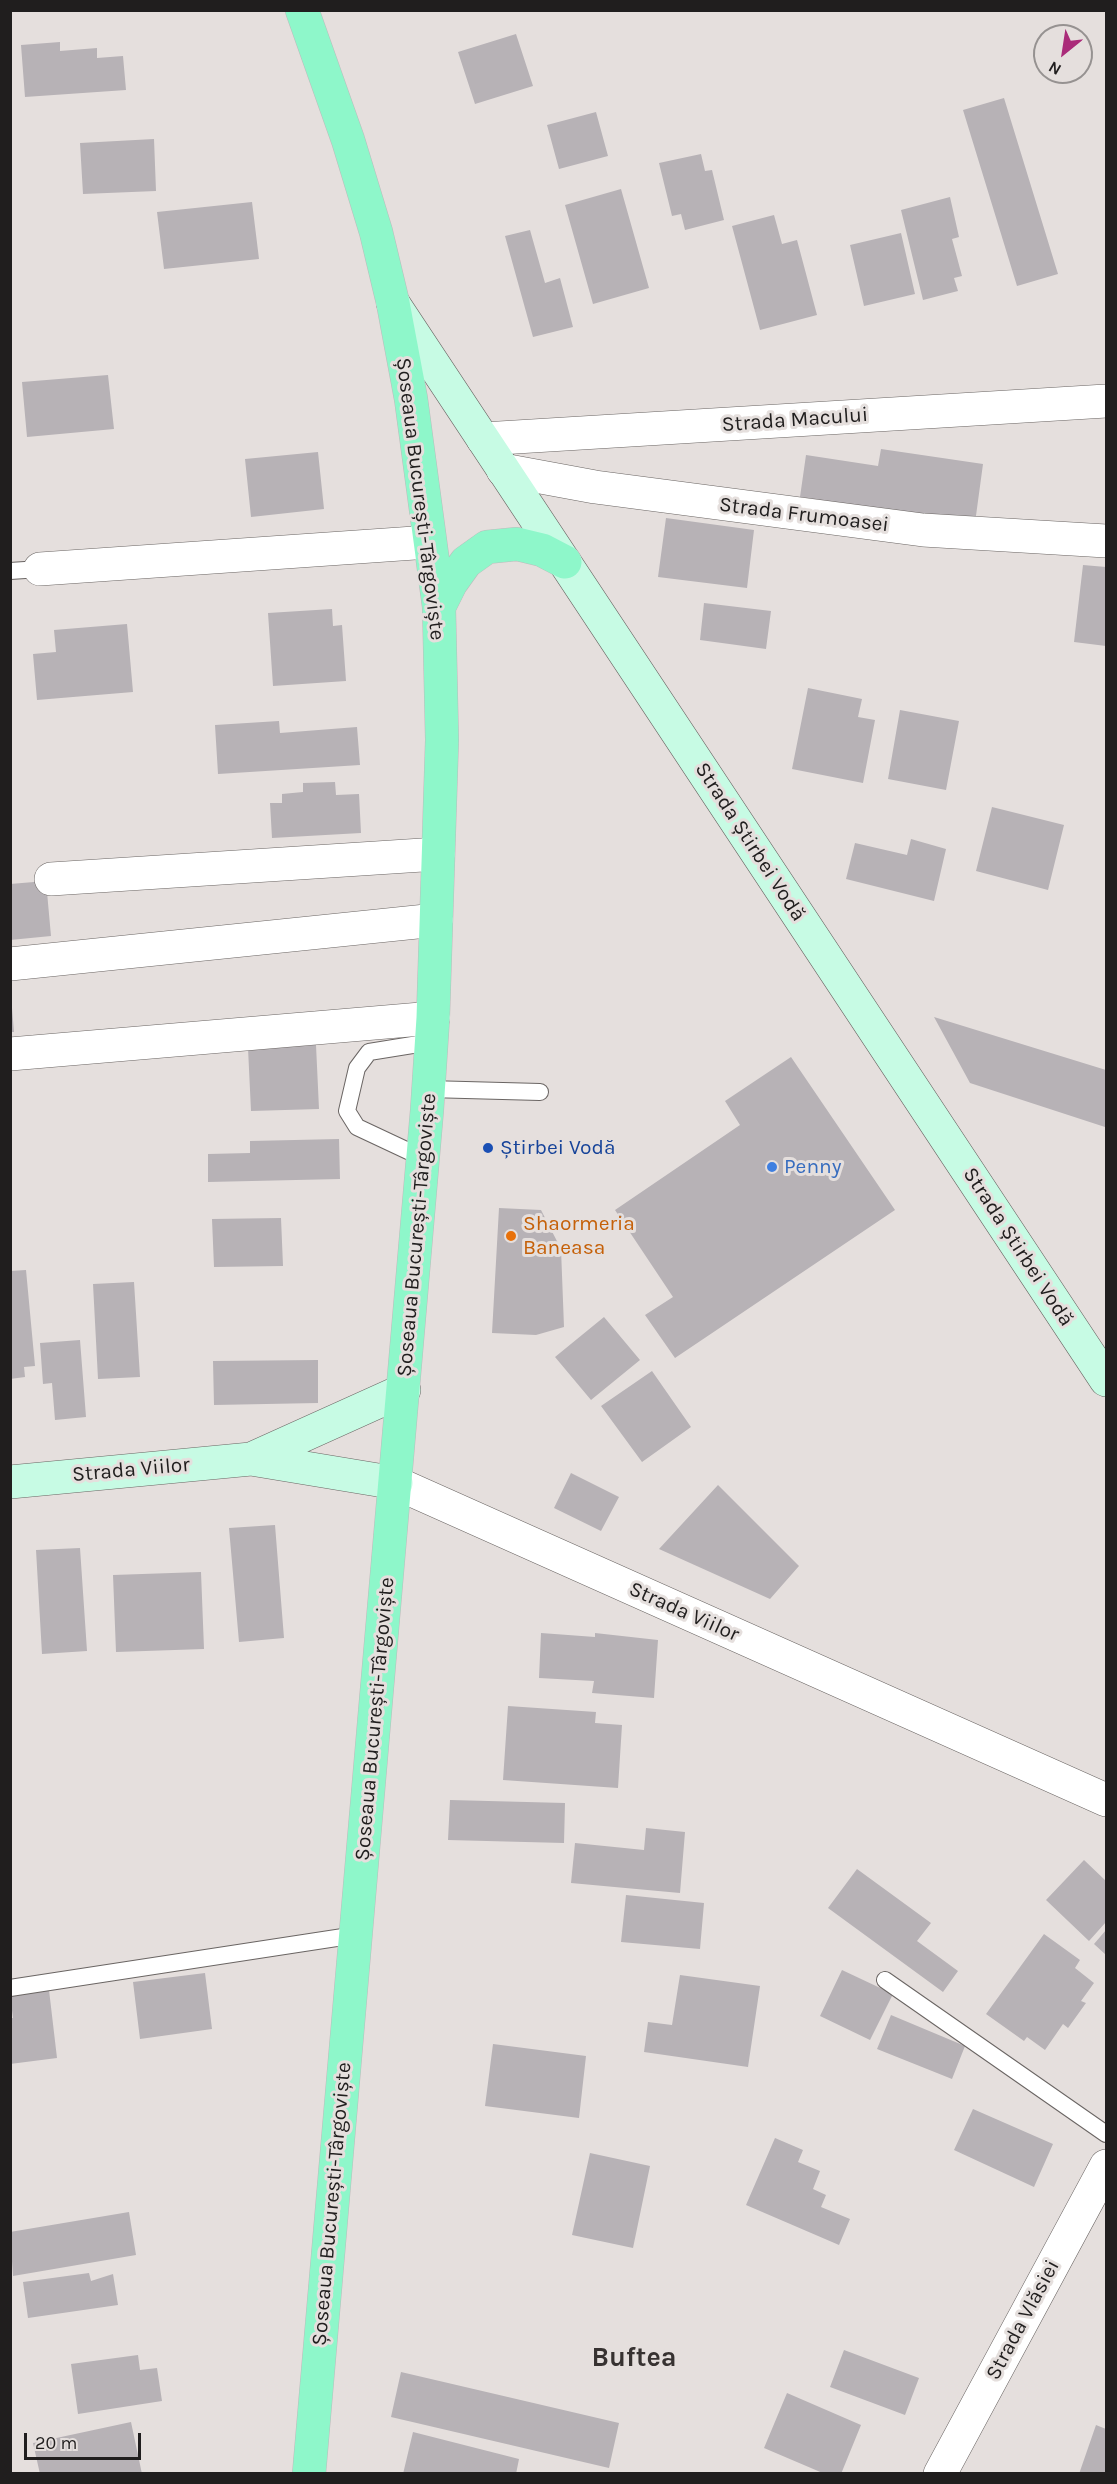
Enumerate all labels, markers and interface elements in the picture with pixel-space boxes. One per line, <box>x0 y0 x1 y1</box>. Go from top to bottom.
north arrow <box>1033 24 1093 84</box>
text: N <box>1045 57 1064 79</box>
street label: Șoseaua București-Târgoviște <box>390 356 450 642</box>
street label: Strada Macului <box>721 402 869 438</box>
street label: Strada Frumoasei <box>718 492 890 538</box>
street label: Strada Știrbei Vodă <box>689 758 811 926</box>
street label: Șoseaua București-Târgoviște <box>392 1092 442 1378</box>
place label: Știrbei Vodă <box>500 1135 616 1161</box>
marker: Știrbei Vodă <box>481 1141 495 1155</box>
place label: Penny <box>784 1154 842 1180</box>
marker: Penny <box>765 1160 779 1174</box>
street label: Strada Știrbei Vodă <box>957 1163 1079 1331</box>
place label: Shaormeria Baneasa <box>523 1211 635 1261</box>
marker: Shaormeria Baneasa <box>504 1229 518 1243</box>
street label: Strada Viilor <box>71 1452 191 1488</box>
street label: Șoseaua București-Târgoviște <box>350 1576 400 1862</box>
street label: Strada Viilor <box>625 1576 743 1648</box>
street label: Șoseaua București-Târgoviște <box>307 2061 357 2347</box>
street label: Strada Vlăsiei <box>981 2256 1065 2384</box>
district label: Buftea <box>591 2342 677 2374</box>
scale bar <box>27 2421 144 2459</box>
text: 20 m <box>35 2432 77 2454</box>

